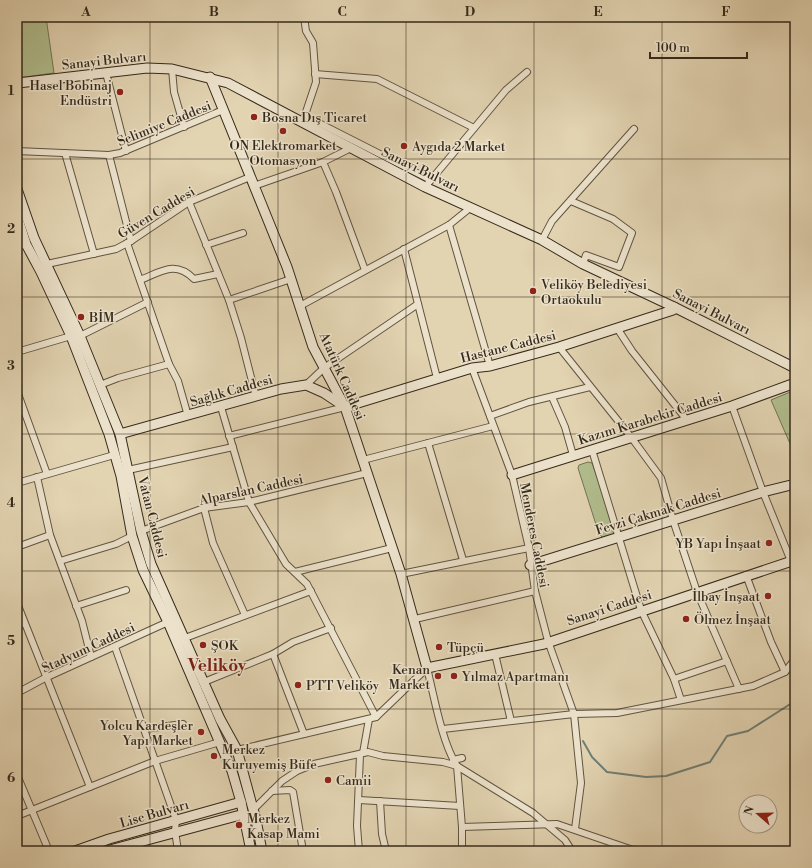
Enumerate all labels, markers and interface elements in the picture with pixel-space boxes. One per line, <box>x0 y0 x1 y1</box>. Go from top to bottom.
text: A <box>80 4 91 20</box>
text: B <box>209 4 219 20</box>
text: C <box>337 4 347 20</box>
text: D <box>465 4 475 20</box>
text: E <box>593 4 603 20</box>
text: F <box>721 4 731 20</box>
scale bar <box>650 34 747 60</box>
text: 100 m <box>656 41 690 56</box>
street label: Sanayi Bulvarı <box>61 49 147 73</box>
place label: Hasel Bobinaj Endüstri <box>30 78 112 109</box>
text: 1 <box>8 83 15 99</box>
marker: Hasel Bobinaj Endüstri <box>115 87 125 97</box>
street label: Selimiye Caddesi <box>115 98 214 150</box>
place label: Bosna Dış Ticaret <box>261 110 367 126</box>
marker: Bosna Dış Ticaret <box>249 112 259 122</box>
marker: ON Elektromarket Otomasyon <box>278 126 288 136</box>
place label: ON Elektromarket Otomasyon <box>229 138 337 169</box>
place label: Aygıda 2 Market <box>411 139 506 155</box>
marker: Aygıda 2 Market <box>399 141 409 151</box>
street label: Sanayi Bulvarı <box>379 144 462 196</box>
street label: Güven Caddesi <box>115 184 198 242</box>
text: 2 <box>7 221 15 237</box>
place label: Veliköy Belediyesi Ortaokulu <box>540 277 647 308</box>
street label: Sanayi Bulvarı <box>670 285 753 338</box>
marker: Veliköy Belediyesi Ortaokulu <box>528 286 538 296</box>
place label: BİM <box>88 309 115 326</box>
marker: BİM <box>76 312 86 322</box>
street label: Hastane Caddesi <box>459 327 558 367</box>
street label: Atatürk Caddesi <box>315 329 369 423</box>
text: 3 <box>7 358 15 374</box>
street label: Sağlık Caddesi <box>188 372 274 410</box>
street label: Kazım Karabekir Caddesi <box>576 389 724 449</box>
street label: Alparslan Caddesi <box>197 471 305 509</box>
street label: Vatan Caddesi <box>134 474 170 560</box>
street label: Menderes Caddesi <box>516 481 552 589</box>
street label: Fevzi Çakmak Caddesi <box>594 485 723 539</box>
text: 4 <box>7 495 16 511</box>
place label: YB Yapı İnşaat <box>675 535 761 552</box>
marker: YB Yapı İnşaat <box>764 538 774 548</box>
street label: Sanayi Caddesi <box>565 587 654 629</box>
place label: İlbay İnşaat <box>692 588 760 605</box>
marker: İlbay İnşaat <box>763 591 773 601</box>
place label: Ölmez İnşaat <box>694 611 771 628</box>
marker: Ölmez İnşaat <box>681 614 691 624</box>
street label: Stadyum Caddesi <box>39 619 138 677</box>
text: 5 <box>7 633 15 649</box>
place label: ŞOK <box>211 638 240 654</box>
marker: ŞOK <box>198 640 208 650</box>
place label: Tüpçü <box>447 640 485 656</box>
marker: Tüpçü <box>434 642 444 652</box>
district label: Veliköy <box>187 655 247 677</box>
place label: Kenan Market <box>389 662 430 693</box>
place label: Yılmaz Apartmanı <box>461 669 569 685</box>
marker: Kenan Market <box>433 671 443 681</box>
marker: Yılmaz Apartmanı <box>449 671 459 681</box>
place label: PTT Veliköy <box>306 678 380 694</box>
marker: PTT Veliköy <box>293 680 303 690</box>
place label: Yolcu Kardeşler Yapı Market <box>99 718 193 749</box>
marker: Yolcu Kardeşler Yapı Market <box>196 727 206 737</box>
place label: Merkez Kuruyemiş Büfe <box>222 742 317 773</box>
marker: Merkez Kuruyemiş Büfe <box>209 751 219 761</box>
text: 6 <box>7 770 15 786</box>
place label: Camii <box>336 773 371 789</box>
marker: Camii <box>323 775 333 785</box>
north arrow <box>738 794 778 834</box>
street label: Lise Bulvarı <box>118 796 191 831</box>
text: N <box>741 804 758 817</box>
place label: Merkez Kasap Mami <box>247 811 320 842</box>
marker: Merkez Kasap Mami <box>234 820 244 830</box>

